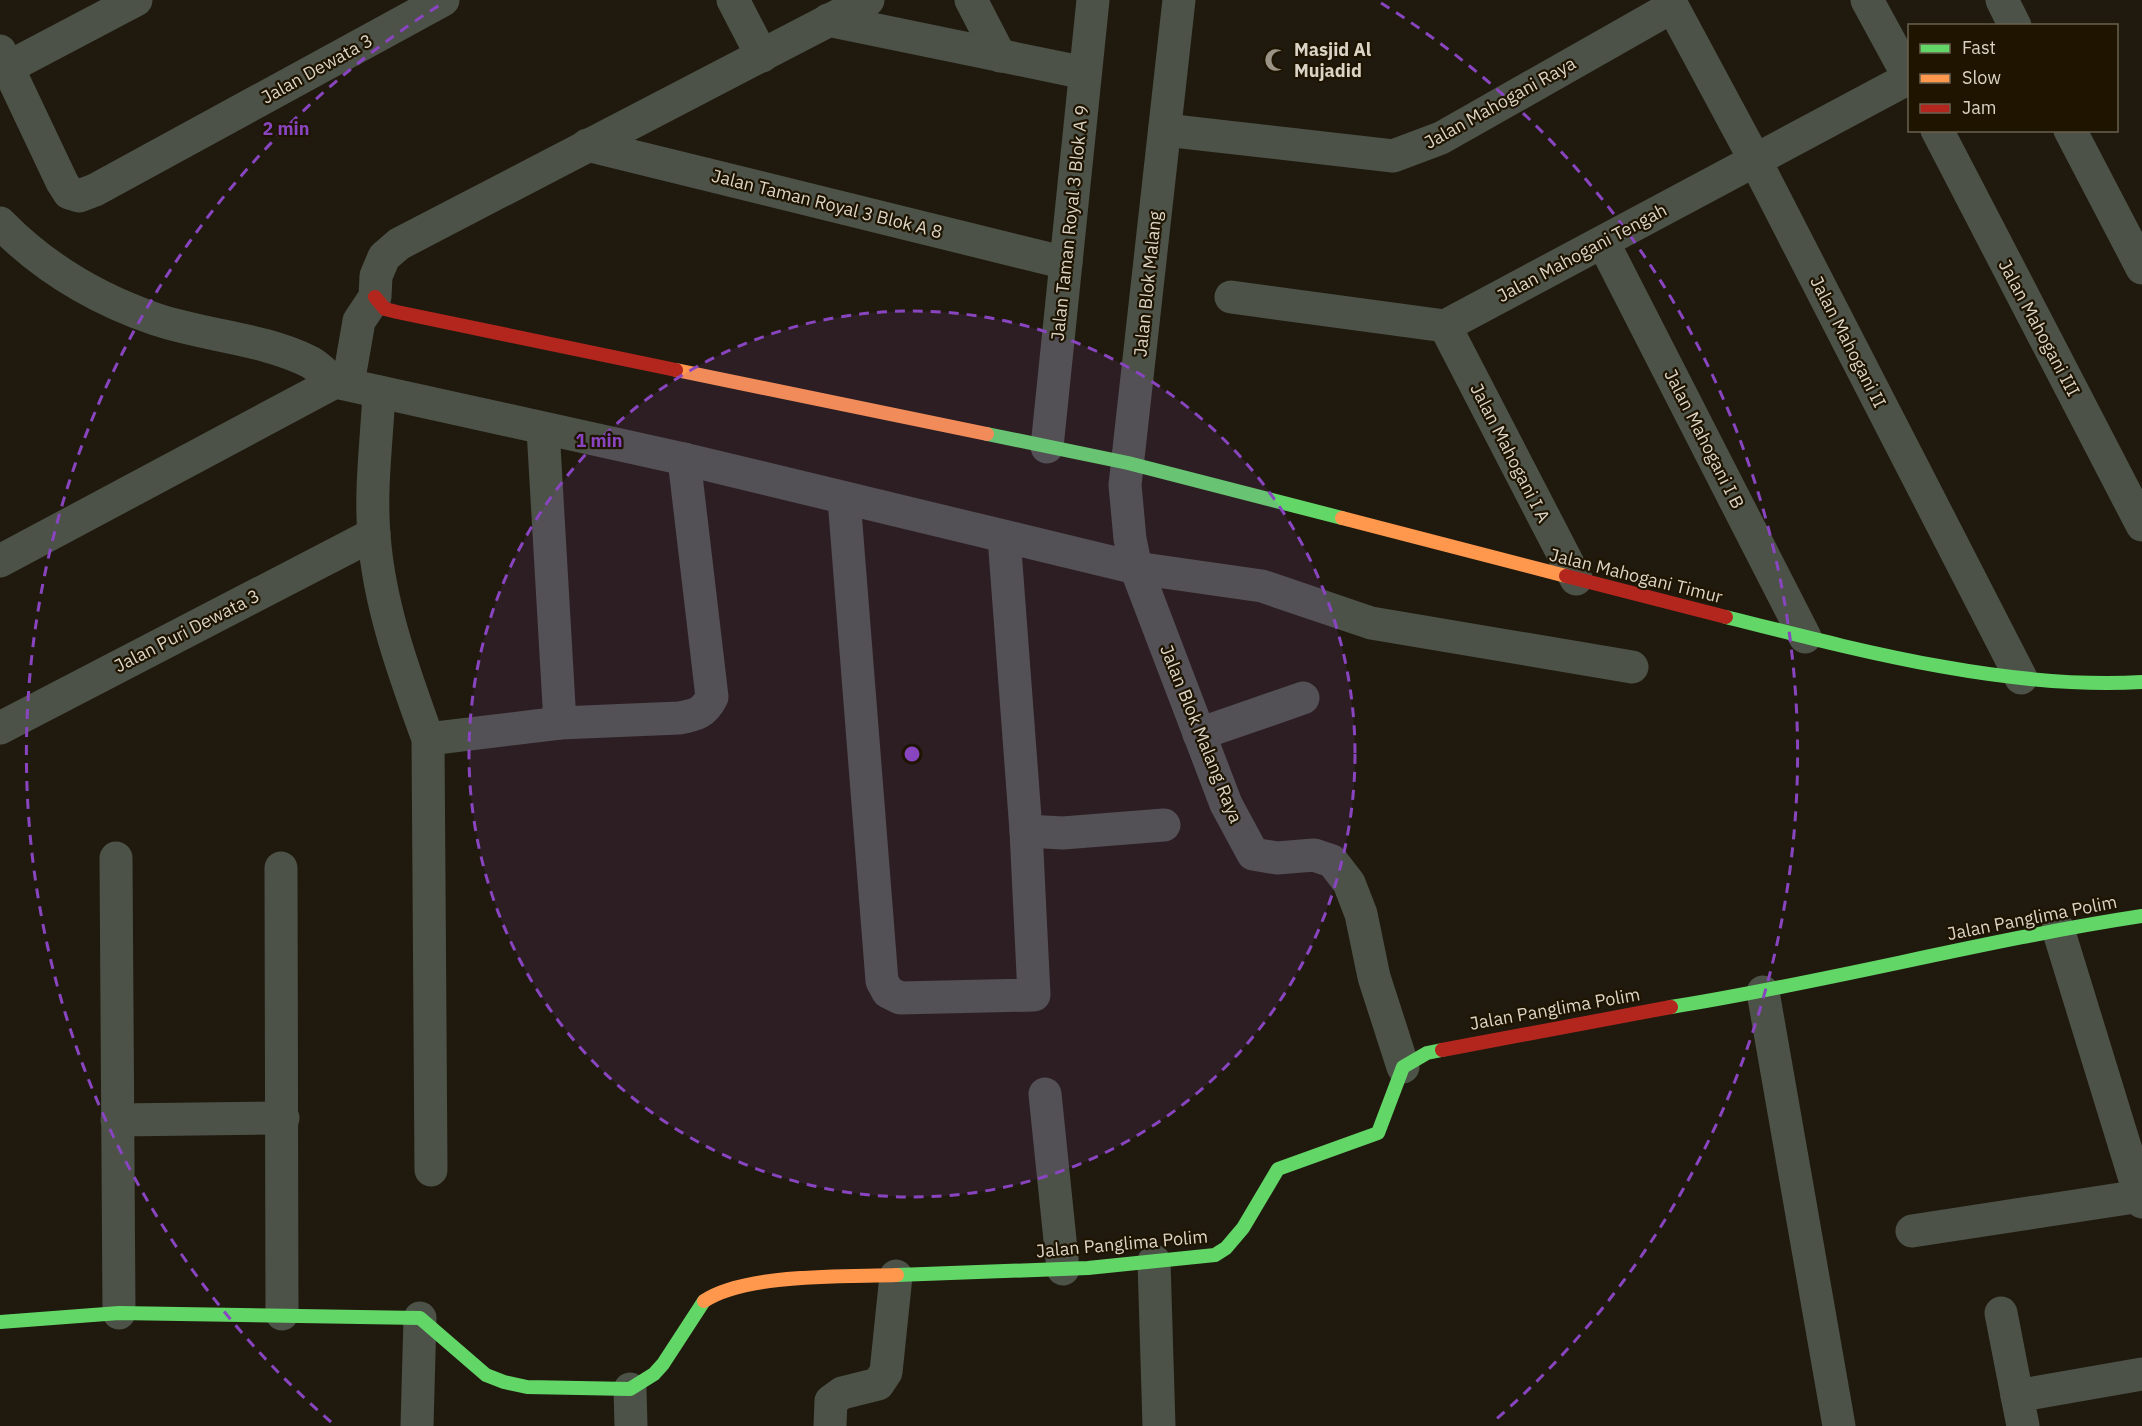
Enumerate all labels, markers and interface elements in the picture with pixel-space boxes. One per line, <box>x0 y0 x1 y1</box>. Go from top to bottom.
legend <box>1908 24 2118 132</box>
street label: Jalan Dewata 3 <box>257 28 377 109</box>
text: Fast <box>1962 36 1996 59</box>
place label: Masjid Al Mujadid <box>1294 38 1372 82</box>
mosque icon: Masjid Al Mujadid <box>1263 47 1289 73</box>
street label: Jalan Mahogani Raya <box>1420 51 1580 154</box>
text: Slow <box>1962 66 2001 89</box>
text: Jam <box>1962 96 1997 119</box>
street label: Jalan Taman Royal 3 Blok A 9 <box>1046 104 1093 342</box>
text: 2 min <box>262 117 310 140</box>
street label: Jalan Taman Royal 3 Blok A 8 <box>709 164 945 243</box>
street label: Jalan Mahogani Tengah <box>1493 198 1671 307</box>
street label: Jalan Blok Malang <box>1128 209 1167 358</box>
street label: Jalan Mahogani III <box>1994 255 2085 400</box>
street label: Jalan Mahogani II <box>1805 272 1892 411</box>
street label: Jalan Mahogani I B <box>1659 365 1750 512</box>
street label: Jalan Mahogani I A <box>1465 379 1556 527</box>
text: 1 min <box>575 429 623 452</box>
street label: Jalan Mahogani Timur <box>1547 543 1725 608</box>
street label: Jalan Puri Dewata 3 <box>110 584 263 677</box>
street label: Jalan Blok Malang Raya <box>1155 641 1248 827</box>
centre of rings <box>902 744 922 764</box>
street label: Jalan Panglima Polim <box>1945 890 2119 945</box>
street label: Jalan Panglima Polim <box>1468 982 1642 1035</box>
street label: Jalan Panglima Polim <box>1035 1225 1209 1262</box>

